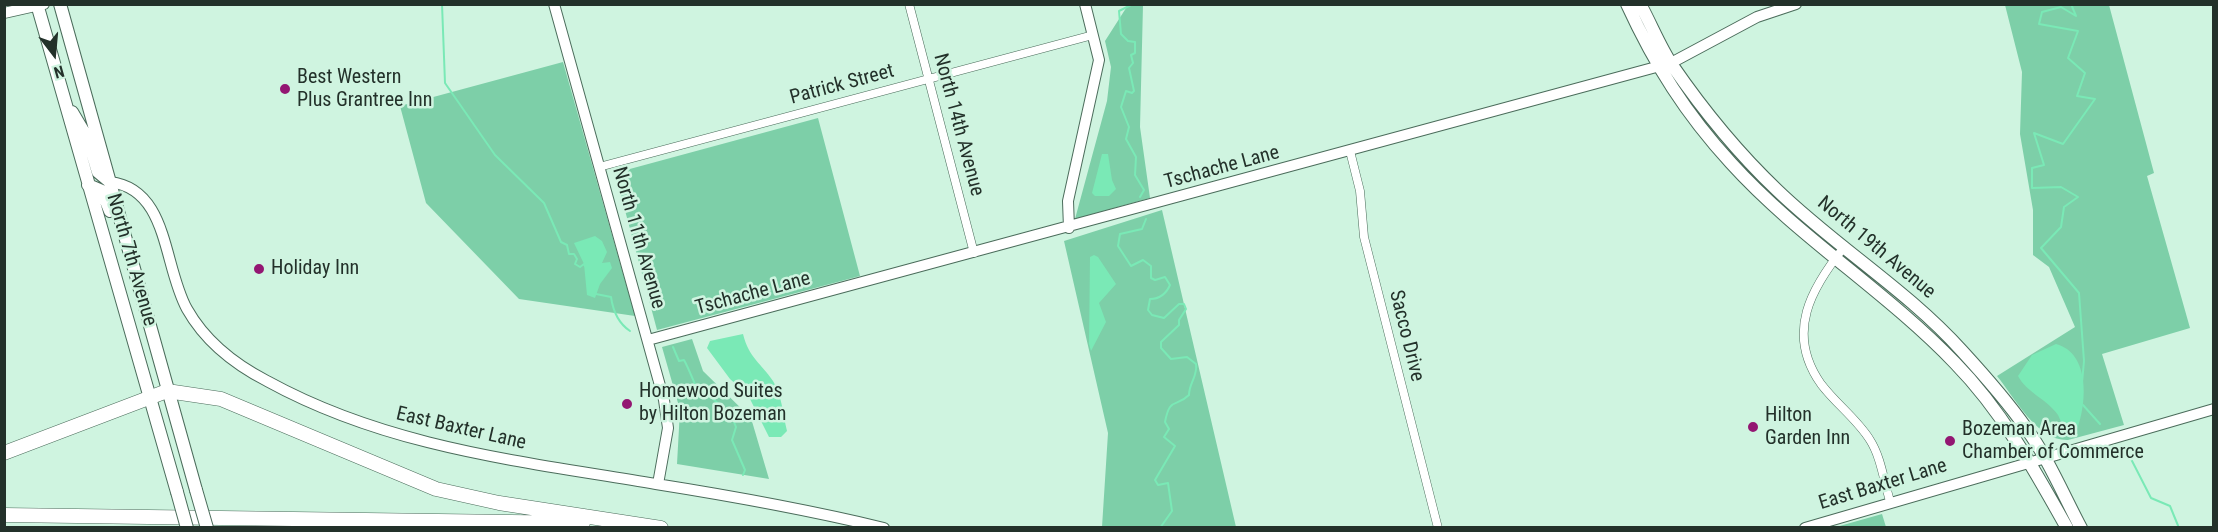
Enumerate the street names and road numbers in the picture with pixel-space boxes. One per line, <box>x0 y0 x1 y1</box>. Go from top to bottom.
street label: North 14th Avenue <box>927 51 989 199</box>
street label: Patrick Street <box>787 60 897 110</box>
street label: Tschache Lane <box>1162 141 1282 195</box>
street label: North 11th Avenue <box>606 164 670 312</box>
street label: North 7th Avenue <box>101 191 161 329</box>
street label: North 19th Avenue <box>1812 192 1940 304</box>
street label: Tschache Lane <box>693 267 813 321</box>
street label: Sacco Drive <box>1383 288 1429 384</box>
street label: East Baxter Lane <box>394 402 528 456</box>
street label: East Baxter Lane <box>1816 454 1950 516</box>

